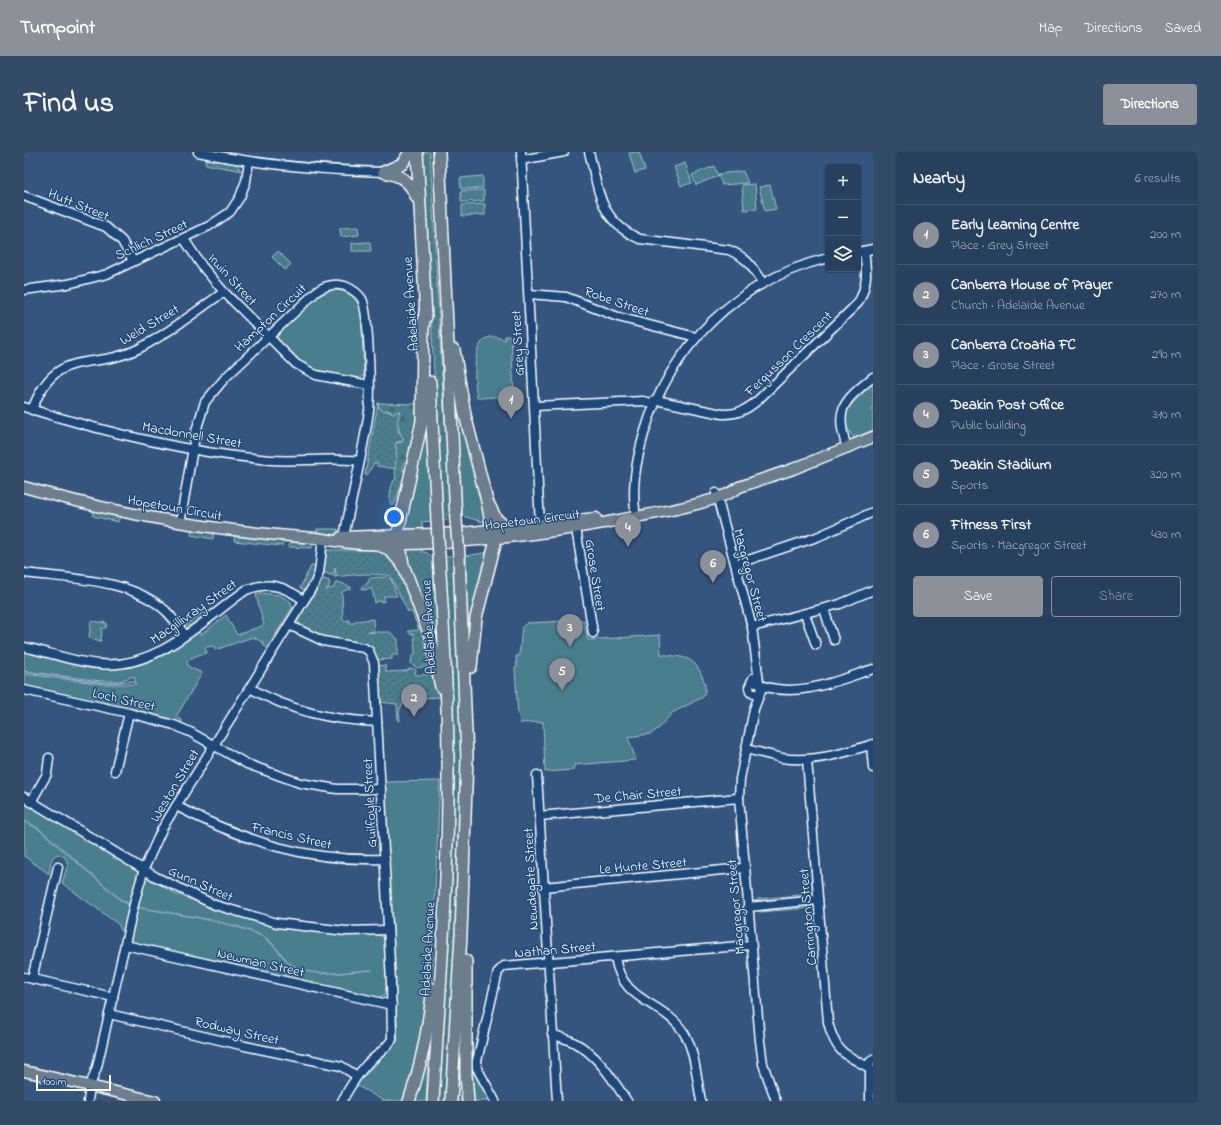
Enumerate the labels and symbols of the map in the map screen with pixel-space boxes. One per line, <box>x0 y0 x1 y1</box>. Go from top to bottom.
street label: Hutt Street <box>45 184 112 227</box>
street label: Schlich Street <box>112 214 192 266</box>
street label: Irwin Street <box>202 249 262 311</box>
street label: Adelaide Avenue <box>398 255 425 352</box>
street label: Hampton Circuit <box>230 279 312 357</box>
street label: Robe Street <box>581 282 652 323</box>
street label: Weld Street <box>116 299 184 351</box>
street label: Fergusson Crescent <box>740 306 839 403</box>
street label: Grey Street <box>506 309 532 376</box>
pin: 1 <box>498 386 524 419</box>
street label: Macdonnell Street <box>140 416 244 455</box>
street label: Hopetoun Circuit <box>126 490 224 527</box>
street label: Hopetoun Circuit <box>483 504 581 537</box>
your location <box>384 507 404 527</box>
pin: 4 <box>615 514 641 547</box>
street label: Macgregor Street <box>726 526 772 625</box>
street label: Grose Street <box>578 538 611 613</box>
pin: 6 <box>700 550 726 583</box>
street label: Macgillivray Street <box>146 574 243 651</box>
street label: Adelaide Avenue <box>416 578 442 675</box>
pin: 3 <box>557 614 583 647</box>
pin: 5 <box>549 658 575 691</box>
street label: Loch Street <box>90 683 158 718</box>
pin: 2 <box>401 684 427 717</box>
street label: Weston Street <box>145 745 206 826</box>
street label: Guilfoyle Street <box>358 757 384 848</box>
street label: De Chair Street <box>593 781 683 810</box>
street label: Francis Street <box>249 817 334 856</box>
street label: Newdegate Street <box>518 827 546 931</box>
street label: Le Hunte Street <box>599 852 688 881</box>
street label: Macgregor Street <box>722 858 752 956</box>
street label: Gunn Street <box>164 861 237 908</box>
street label: Carrington Street <box>794 867 824 966</box>
street label: Adelaide Avenue <box>416 901 441 997</box>
street label: Nathan Street <box>514 936 597 965</box>
street label: Newman Street <box>215 943 307 984</box>
street label: Rodway Street <box>192 1012 281 1052</box>
scale bar <box>36 1073 111 1092</box>

